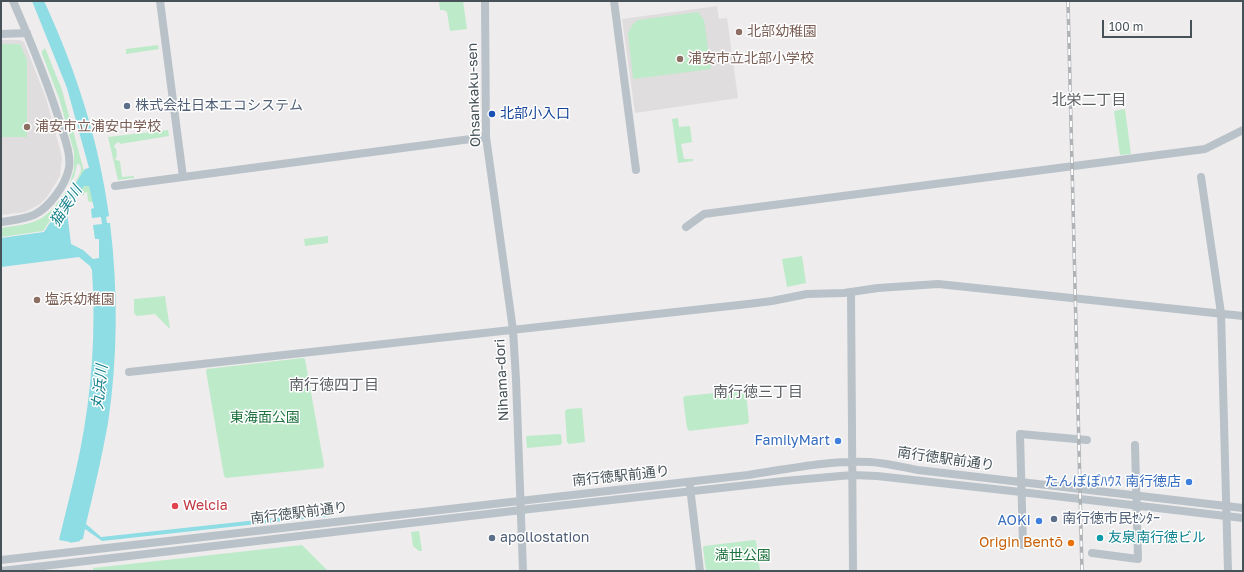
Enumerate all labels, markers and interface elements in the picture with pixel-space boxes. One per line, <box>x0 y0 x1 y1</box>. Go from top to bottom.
scale bar <box>1104 12 1194 38</box>
text: 100 m <box>1109 19 1143 34</box>
place label: 北部幼稚園 <box>747 24 817 40</box>
marker: 北部幼稚園 <box>734 27 744 37</box>
street label: Ohsankaku-sen <box>464 43 484 147</box>
place label: 浦安市立北部小学校 <box>688 51 814 67</box>
marker: 浦安市立北部小学校 <box>675 54 685 64</box>
district label: 北栄二丁目 <box>1052 91 1126 109</box>
place label: 株式会社日本エコシステム <box>135 98 303 114</box>
marker: 株式会社日本エコシステム <box>122 101 132 111</box>
place label: 北部小入口 <box>500 106 570 122</box>
marker: 北部小入口 <box>487 109 497 119</box>
place label: 浦安市立浦安中学校 <box>35 119 161 135</box>
marker: 浦安市立浦安中学校 <box>22 122 32 132</box>
water label: 猫実川 <box>46 182 86 230</box>
place label: 塩浜幼稚園 <box>45 292 115 308</box>
marker: 塩浜幼稚園 <box>32 295 42 305</box>
street label: Nihama-dori <box>491 338 513 422</box>
water label: 丸浜川 <box>89 364 111 410</box>
district label: 南行徳四丁目 <box>289 376 379 394</box>
district label: 南行徳三丁目 <box>713 383 803 401</box>
park label: 東海面公園 <box>230 410 300 426</box>
place label: FamilyMart <box>755 433 830 449</box>
marker: FamilyMart <box>833 436 843 446</box>
street label: 南行徳駅前通り <box>896 444 996 474</box>
street label: 南行徳駅前通り <box>571 463 671 489</box>
place label: たんぽぽﾊｳｽ 南行徳店 <box>1045 474 1181 490</box>
marker: たんぽぽﾊｳｽ 南行徳店 <box>1184 477 1194 487</box>
place label: Welcia <box>183 498 228 514</box>
street label: 南行徳駅前通り <box>249 499 349 527</box>
marker: Welcia <box>170 501 180 511</box>
place label: 南行徳市民ｾﾝﾀｰ <box>1062 511 1160 527</box>
place label: AOKI <box>997 513 1031 529</box>
marker: 南行徳市民ｾﾝﾀｰ <box>1049 514 1059 524</box>
marker: AOKI <box>1034 516 1044 526</box>
place label: apollostation <box>500 530 589 546</box>
place label: 友泉南行徳ビル <box>1108 530 1206 546</box>
marker: apollostation <box>487 533 497 543</box>
marker: 友泉南行徳ビル <box>1095 533 1105 543</box>
place label: Origin Bentō <box>979 535 1063 551</box>
marker: Origin Bentō <box>1066 538 1076 548</box>
park label: 満世公園 <box>715 548 771 564</box>

